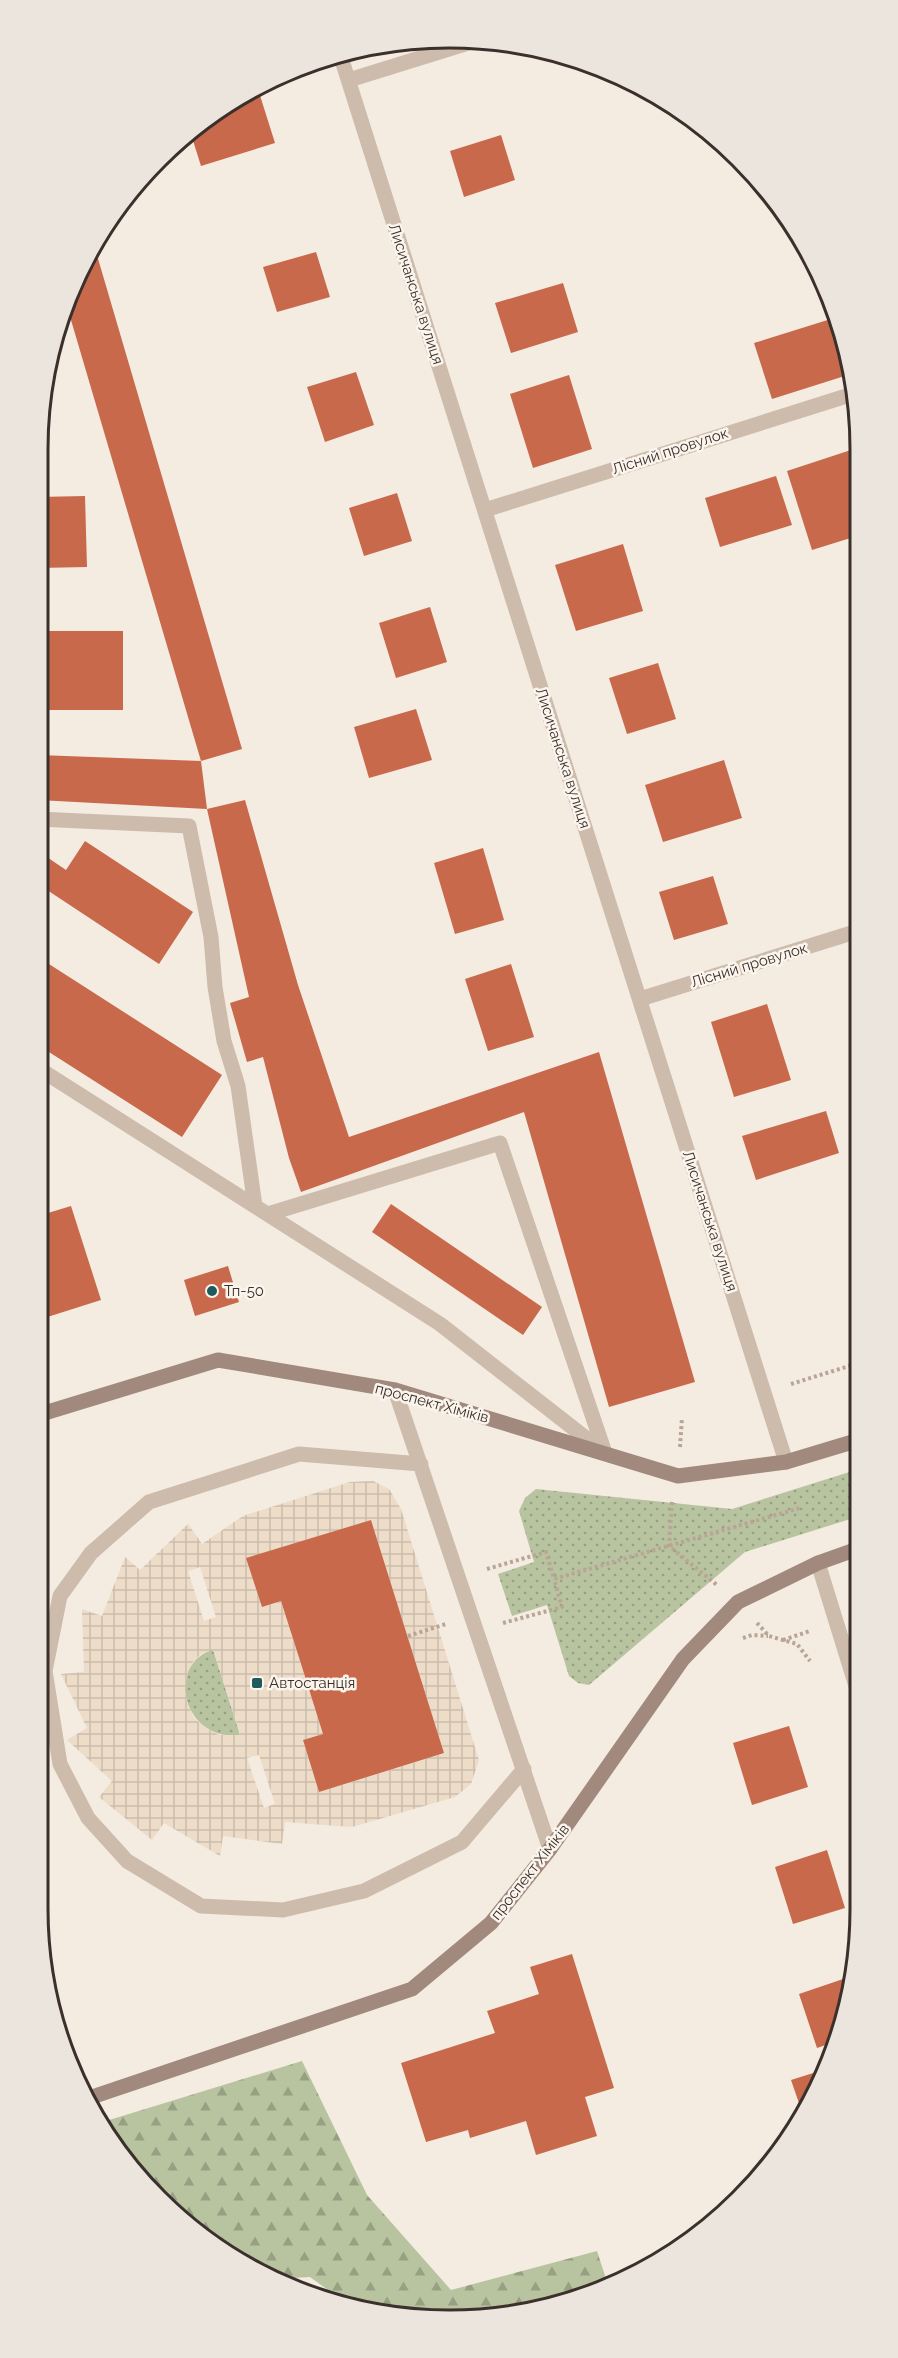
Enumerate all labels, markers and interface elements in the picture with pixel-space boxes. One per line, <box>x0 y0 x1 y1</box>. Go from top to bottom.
street label: Лисичанська вулиця <box>385 221 447 367</box>
street label: Лісний провулок <box>610 424 730 478</box>
street label: Лисичанська вулиця <box>532 685 594 831</box>
street label: Лісний провулок <box>689 939 810 991</box>
street label: Лисичанська вулиця <box>679 1148 741 1294</box>
place label: Тп-50 <box>224 1282 264 1300</box>
marker: Тп-50 <box>205 1284 219 1298</box>
street label: проспект Хіміків <box>373 1379 491 1427</box>
place label: Автостанція <box>269 1674 355 1692</box>
marker: Автостанція <box>250 1676 264 1690</box>
street label: проспект Хіміків <box>487 1820 573 1924</box>

